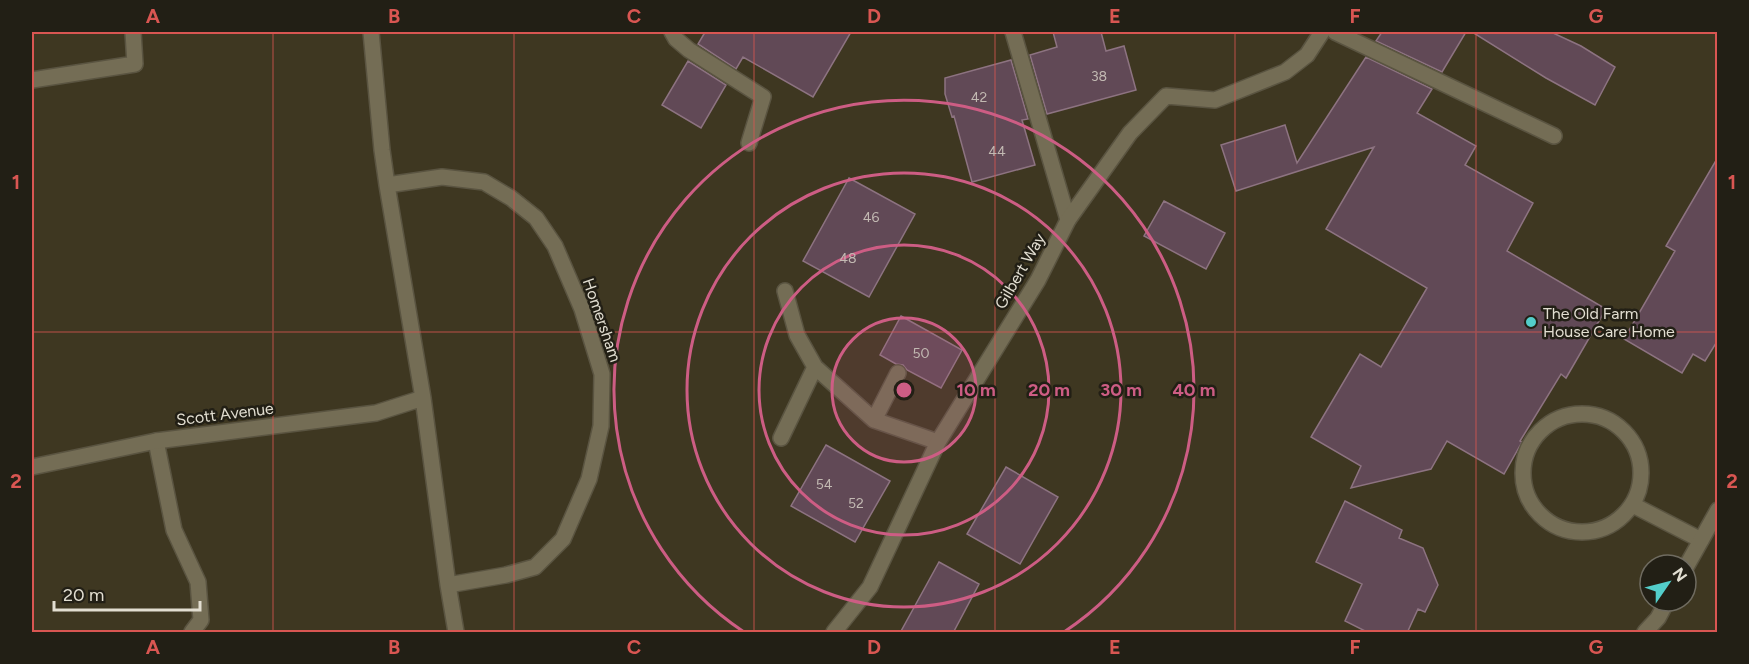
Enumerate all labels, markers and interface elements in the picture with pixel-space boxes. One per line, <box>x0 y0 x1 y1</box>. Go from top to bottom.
text: A <box>146 4 161 28</box>
text: B <box>388 4 400 28</box>
text: C <box>627 4 641 28</box>
text: D <box>867 4 881 28</box>
text: E <box>1109 4 1121 28</box>
text: F <box>1349 4 1361 28</box>
text: G <box>1589 4 1604 28</box>
house number: 38 <box>1091 68 1107 85</box>
house number: 42 <box>971 89 987 106</box>
house number: 44 <box>988 143 1006 160</box>
text: 1 <box>12 170 20 194</box>
text: 1 <box>1728 170 1736 194</box>
house number: 46 <box>863 209 879 226</box>
street label: Gilbert Way <box>991 229 1050 312</box>
house number: 48 <box>839 250 857 267</box>
street label: Homersham <box>579 276 625 364</box>
place label: The Old Farm House Care Home <box>1543 304 1675 341</box>
marker: The Old Farm House Care Home <box>1524 315 1538 329</box>
house number: 50 <box>912 345 930 362</box>
text: 10 m <box>956 379 996 401</box>
text: 20 m <box>1028 379 1070 401</box>
text: 30 m <box>1100 379 1142 401</box>
text: 40 m <box>1172 379 1216 401</box>
centre of rings <box>894 380 914 400</box>
street label: Scott Avenue <box>175 399 275 429</box>
text: 2 <box>10 469 22 493</box>
text: 2 <box>1726 469 1738 493</box>
house number: 54 <box>816 476 833 493</box>
house number: 52 <box>848 495 864 512</box>
north arrow <box>1638 553 1698 613</box>
text: N <box>1669 564 1691 585</box>
scale bar <box>54 574 200 612</box>
text: 20 m <box>63 584 104 606</box>
text: A <box>146 635 161 659</box>
text: B <box>388 635 400 659</box>
text: C <box>627 635 641 659</box>
text: D <box>867 635 881 659</box>
text: E <box>1109 635 1121 659</box>
text: F <box>1349 635 1361 659</box>
text: G <box>1589 635 1604 659</box>

